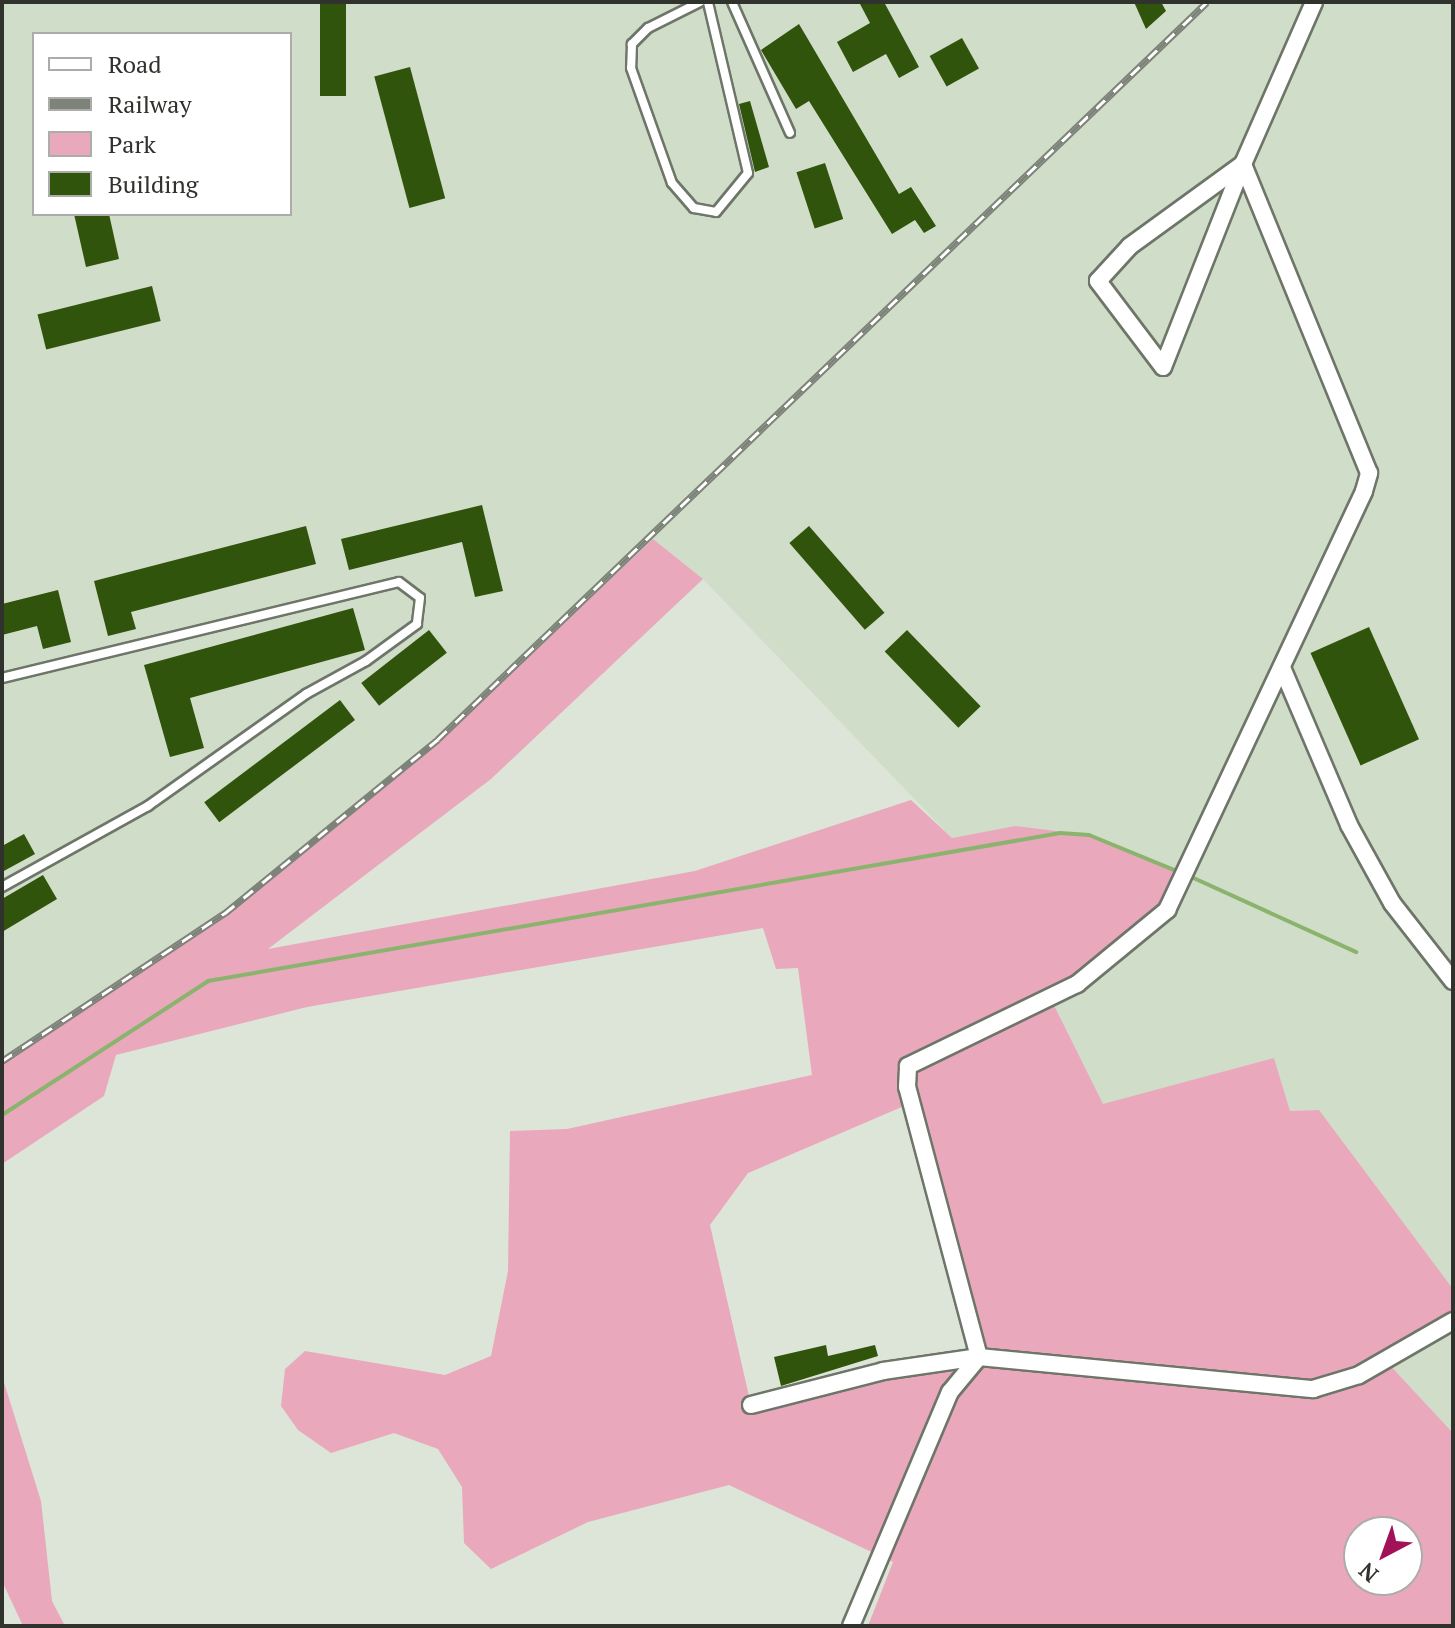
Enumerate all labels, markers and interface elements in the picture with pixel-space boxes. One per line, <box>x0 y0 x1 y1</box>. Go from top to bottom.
legend <box>32 32 292 216</box>
text: Road <box>108 48 162 80</box>
text: Railway <box>108 88 192 120</box>
text: Park <box>108 128 156 160</box>
text: Building <box>108 168 198 200</box>
north arrow <box>1343 1516 1423 1596</box>
text: N <box>1352 1557 1384 1589</box>

